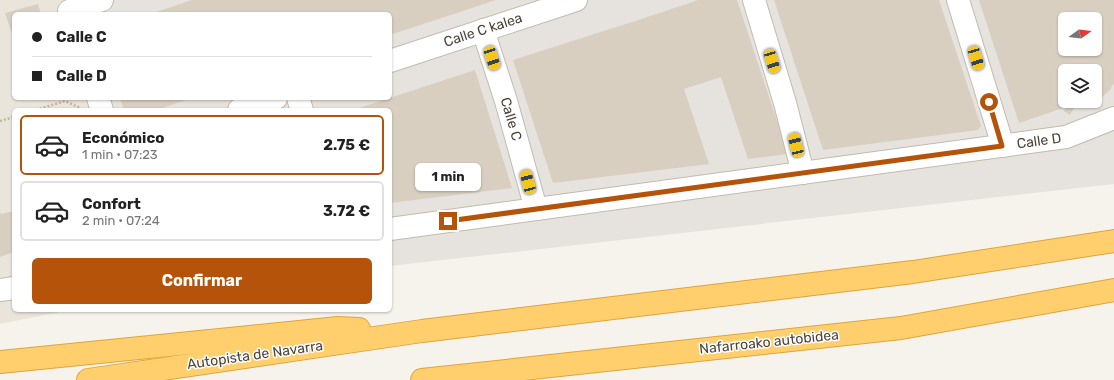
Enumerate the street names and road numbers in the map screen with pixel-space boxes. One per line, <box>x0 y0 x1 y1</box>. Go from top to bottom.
street label: Calle C kalea <box>442 9 524 51</box>
street label: Calle C <box>497 95 525 143</box>
street label: Calle D <box>1016 129 1062 153</box>
street label: Nafarroako autobidea <box>698 326 840 358</box>
street label: Autopista de Navarra <box>186 337 324 373</box>

